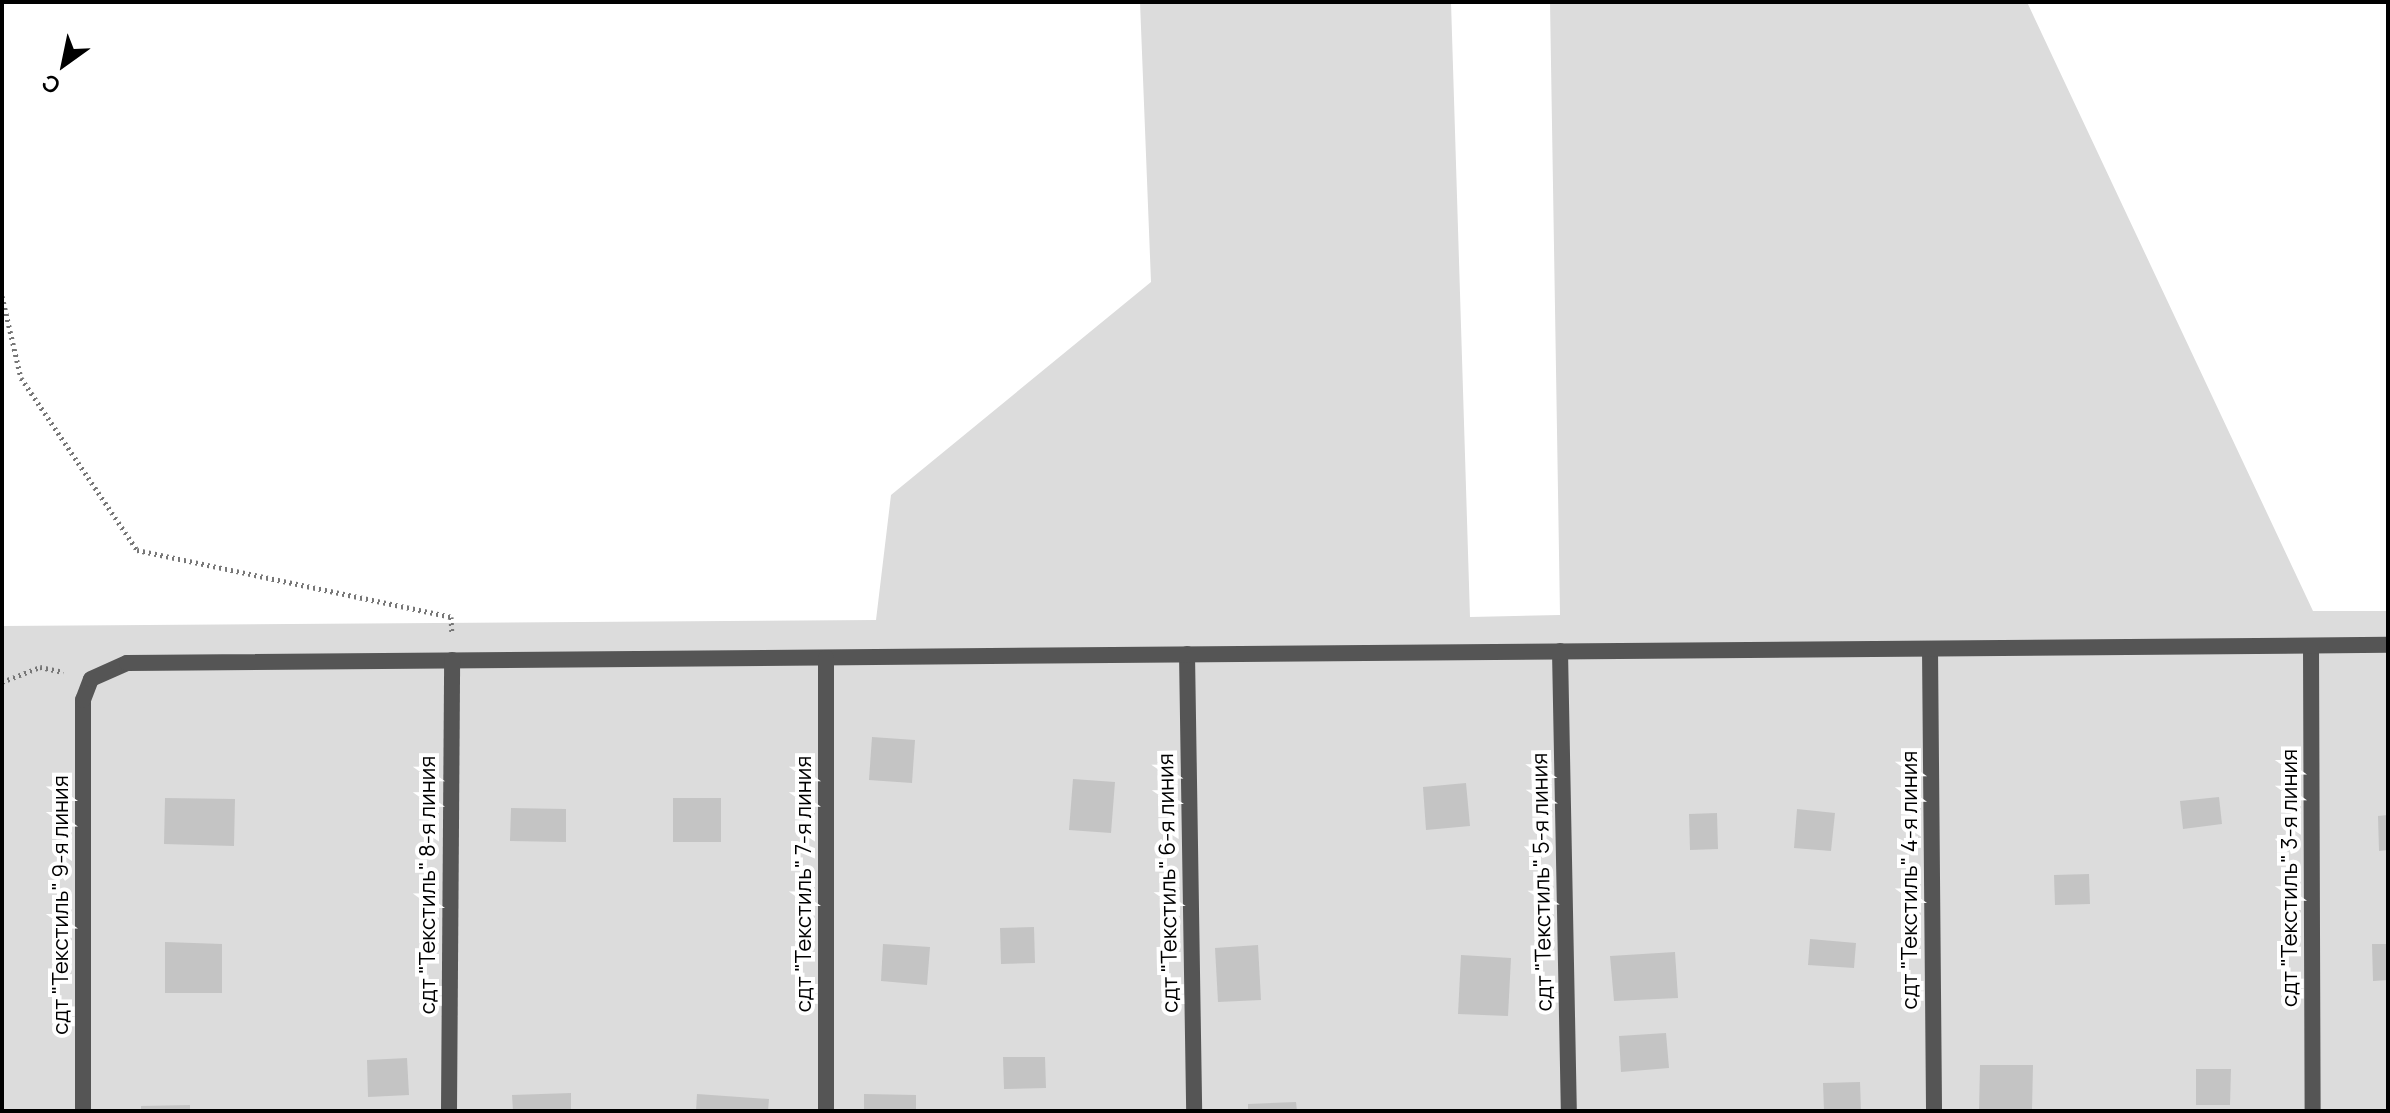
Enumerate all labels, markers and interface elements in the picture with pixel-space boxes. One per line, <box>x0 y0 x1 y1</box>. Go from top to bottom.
north arrow <box>24 24 104 104</box>
text: С <box>36 67 66 101</box>
street label: сдт "Текстиль" 3-я линия <box>2277 749 2303 1007</box>
street label: сдт "Текстиль" 4-я линия <box>1897 751 1923 1009</box>
street label: сдт "Текстиль" 5-я линия <box>1527 752 1557 1012</box>
street label: сдт "Текстиль" 6-я линия <box>1153 753 1183 1013</box>
street label: сдт "Текстиль" 8-я линия <box>415 756 441 1014</box>
street label: сдт "Текстиль" 7-я линия <box>791 756 817 1012</box>
street label: сдт "Текстиль" 9-я линия <box>48 775 74 1035</box>

